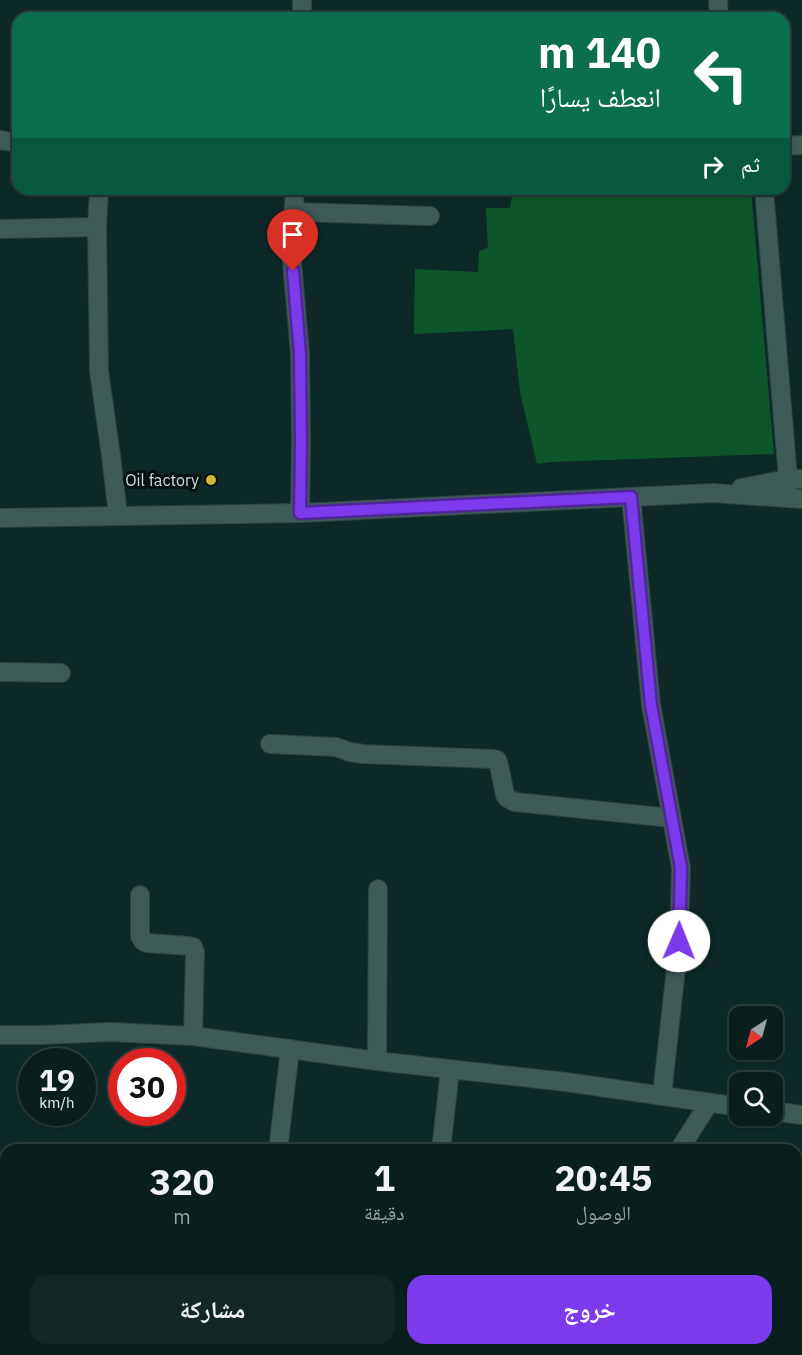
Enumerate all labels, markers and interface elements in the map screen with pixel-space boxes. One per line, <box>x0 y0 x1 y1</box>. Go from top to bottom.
text: 140 m <box>538 25 661 80</box>
icon: left <box>682 36 760 114</box>
text: انعطف يسارًا <box>540 79 661 114</box>
text: ثم <box>741 149 760 178</box>
icon: right <box>696 150 729 183</box>
pin <box>267 209 318 271</box>
icon: arrive <box>276 218 309 251</box>
place label: Oil factory <box>125 470 199 490</box>
marker: Oil factory <box>204 473 218 487</box>
position arrow <box>647 909 711 973</box>
north arrow <box>729 1006 783 1060</box>
map controls <box>729 1006 783 1126</box>
speed limit sign: 30 <box>108 1048 186 1126</box>
text: 19 <box>39 1060 75 1099</box>
button: search <box>729 1072 783 1126</box>
text: km/h <box>39 1093 75 1112</box>
text: 1 <box>373 1154 395 1201</box>
text: 20:45 <box>554 1154 652 1201</box>
text: 320 <box>150 1158 214 1205</box>
text: دقيقة <box>364 1199 405 1226</box>
text: الوصول <box>576 1199 631 1226</box>
text: m <box>173 1203 191 1230</box>
button: مشاركة <box>30 1275 395 1344</box>
button: خروج <box>407 1275 772 1344</box>

